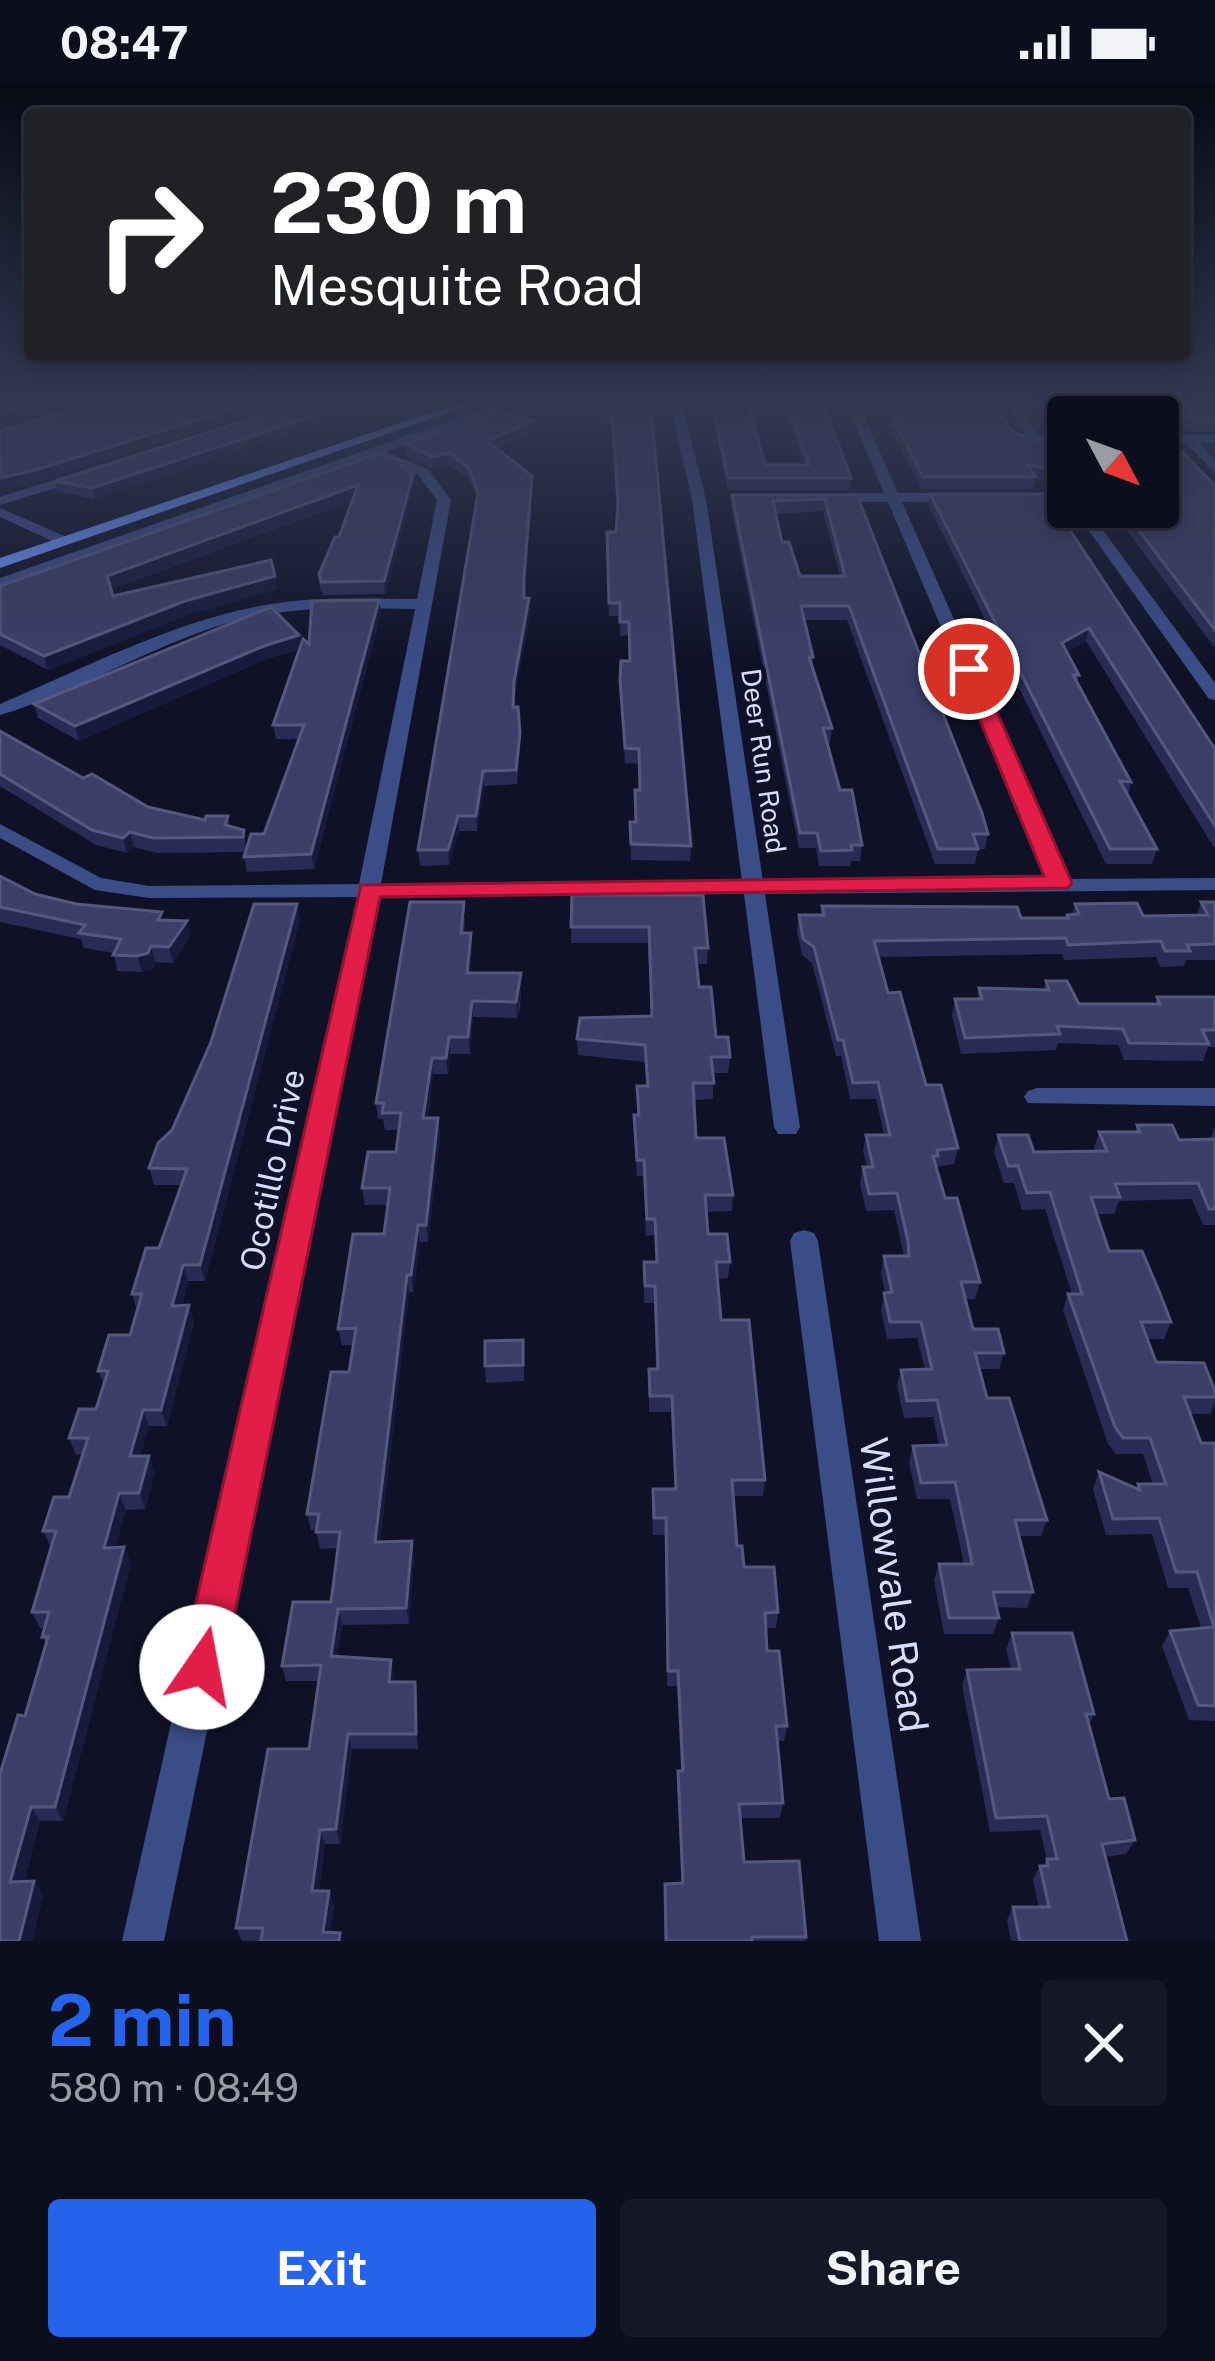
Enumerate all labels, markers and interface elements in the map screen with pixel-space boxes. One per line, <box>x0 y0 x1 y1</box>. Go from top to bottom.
text: 08:47 <box>60 16 189 69</box>
text: 230 m <box>270 153 527 252</box>
icon: right <box>72 156 228 312</box>
text: Mesquite Road <box>270 254 644 317</box>
north arrow <box>1047 396 1179 528</box>
map controls <box>1047 396 1179 528</box>
pin <box>918 618 1020 720</box>
icon: arrive <box>936 636 1002 702</box>
street label: Deer Run Road <box>735 666 793 855</box>
street label: Ocotillo Drive <box>232 1066 312 1274</box>
street label: Willowvale Road <box>851 1435 937 1735</box>
position arrow <box>139 1604 265 1730</box>
text: 2 min <box>48 1978 237 2062</box>
button: close <box>1041 1980 1167 2106</box>
text: 580 m · 08:49 <box>48 2065 299 2111</box>
button: Exit <box>48 2199 596 2337</box>
button: Share <box>620 2199 1167 2337</box>

